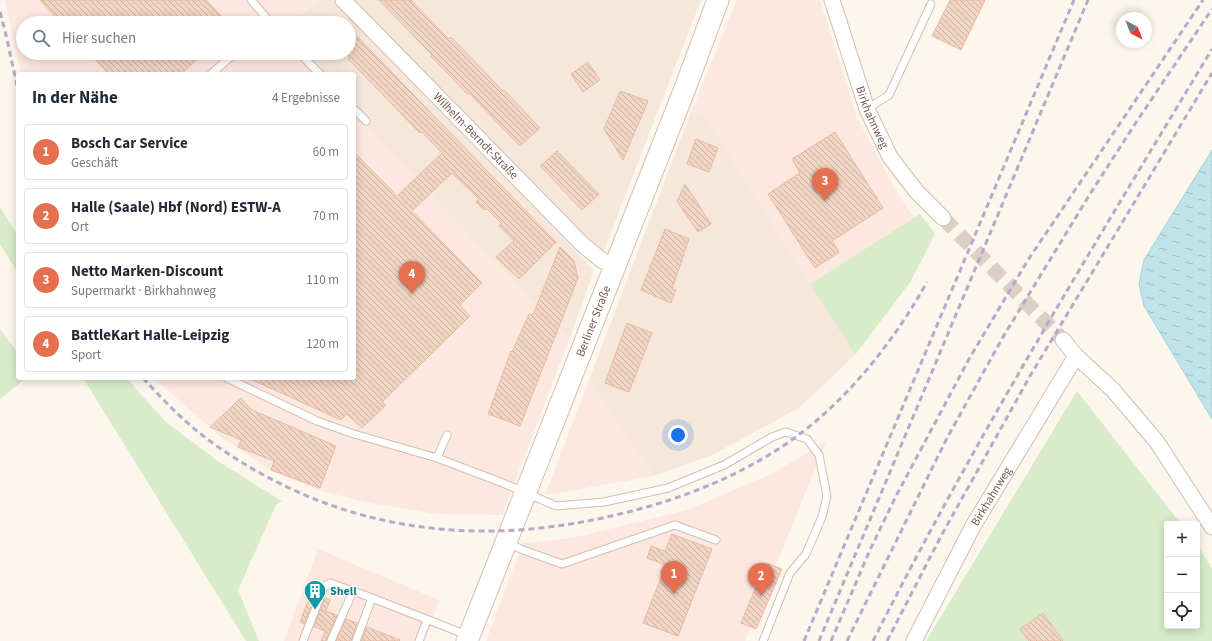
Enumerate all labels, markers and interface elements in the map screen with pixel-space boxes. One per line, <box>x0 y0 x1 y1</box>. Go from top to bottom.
north arrow <box>1116 12 1152 48</box>
search box <box>16 16 356 60</box>
icon: search <box>30 27 52 49</box>
text: Hier suchen <box>62 28 136 49</box>
street label: Birkhahnweg <box>851 84 893 151</box>
text: In der Nähe <box>32 86 118 110</box>
text: 4 Ergebnisse <box>272 89 340 107</box>
street label: Wilhelm-Berndt-Straße <box>429 89 522 183</box>
text: Bosch Car Service <box>71 133 188 154</box>
text: 1 <box>43 143 49 161</box>
text: 60 m <box>313 143 339 161</box>
text: Geschäft <box>71 154 118 172</box>
pin: 3 <box>812 168 838 201</box>
text: Halle (Saale) Hbf (Nord) ESTW-A <box>71 197 281 218</box>
text: 2 <box>43 207 49 225</box>
text: 70 m <box>313 207 339 225</box>
text: Ort <box>71 218 89 236</box>
text: Netto Marken-Discount <box>71 261 223 282</box>
pin: 4 <box>399 261 425 294</box>
text: 3 <box>43 271 49 289</box>
text: 110 m <box>306 271 339 289</box>
text: Supermarkt · Birkhahnweg <box>71 282 216 300</box>
street label: Berliner Straße <box>572 283 615 359</box>
text: BattleKart Halle-Leipzig <box>71 325 229 346</box>
text: 4 <box>43 335 49 353</box>
text: 120 m <box>306 335 339 353</box>
text: Sport <box>71 346 101 364</box>
your location <box>668 425 688 445</box>
street label: Birkhahnweg <box>967 464 1016 529</box>
map controls <box>1164 521 1200 629</box>
button: + <box>1164 521 1200 557</box>
button: − <box>1164 557 1200 593</box>
pin: 1 <box>661 561 687 594</box>
pin: 2 <box>748 563 774 596</box>
building icon: Shell <box>302 578 328 611</box>
place label: Shell <box>330 583 357 600</box>
button: locate <box>1164 593 1200 629</box>

